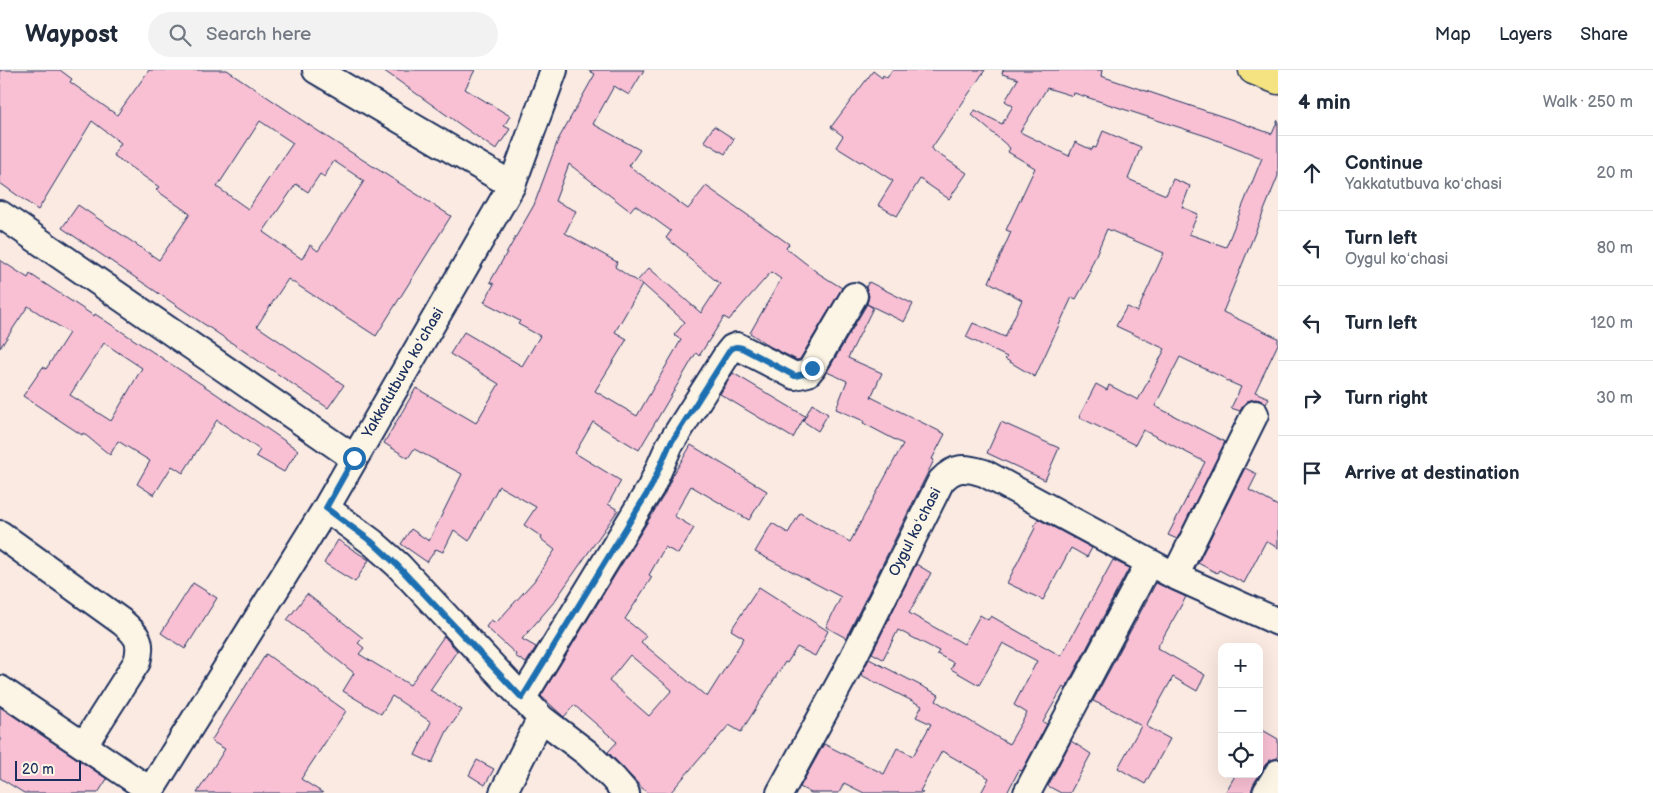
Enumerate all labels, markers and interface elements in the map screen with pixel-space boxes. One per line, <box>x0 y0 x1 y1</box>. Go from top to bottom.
search box <box>148 12 498 57</box>
text: Waypost <box>25 20 118 49</box>
icon: search <box>166 21 194 49</box>
text: Search here <box>206 23 311 46</box>
text: Map <box>1435 24 1471 45</box>
text: Layers <box>1499 24 1552 45</box>
text: Share <box>1580 24 1628 45</box>
text: 4 min <box>1298 90 1351 115</box>
text: Walk · 250 m <box>1543 93 1633 112</box>
text: Continue <box>1345 152 1423 175</box>
icon: ahead <box>1298 159 1326 187</box>
text: 20 m <box>1597 164 1633 183</box>
text: Yakkatutbuva koʻchasi <box>1345 175 1502 194</box>
text: Turn left <box>1345 227 1417 250</box>
icon: left <box>1298 234 1326 262</box>
text: 80 m <box>1597 239 1633 258</box>
text: Oygul koʻchasi <box>1345 250 1448 269</box>
street label: Yakkatutbuva koʻchasi <box>357 304 448 442</box>
icon: left <box>1298 309 1326 337</box>
text: Turn left <box>1345 312 1417 335</box>
text: 120 m <box>1590 314 1633 333</box>
route end <box>801 357 824 380</box>
icon: right <box>1298 384 1326 412</box>
text: Turn right <box>1345 387 1428 410</box>
text: 30 m <box>1596 389 1633 408</box>
route start <box>343 447 366 470</box>
icon: arrive <box>1298 459 1326 487</box>
text: Arrive at destination <box>1345 462 1520 485</box>
street label: Oygul koʻchasi <box>885 485 945 579</box>
map controls <box>1218 643 1263 778</box>
button: + <box>1218 643 1263 688</box>
button: − <box>1218 688 1263 733</box>
button: locate <box>1218 733 1263 778</box>
scale bar <box>15 758 81 781</box>
text: 20 m <box>22 761 54 778</box>

